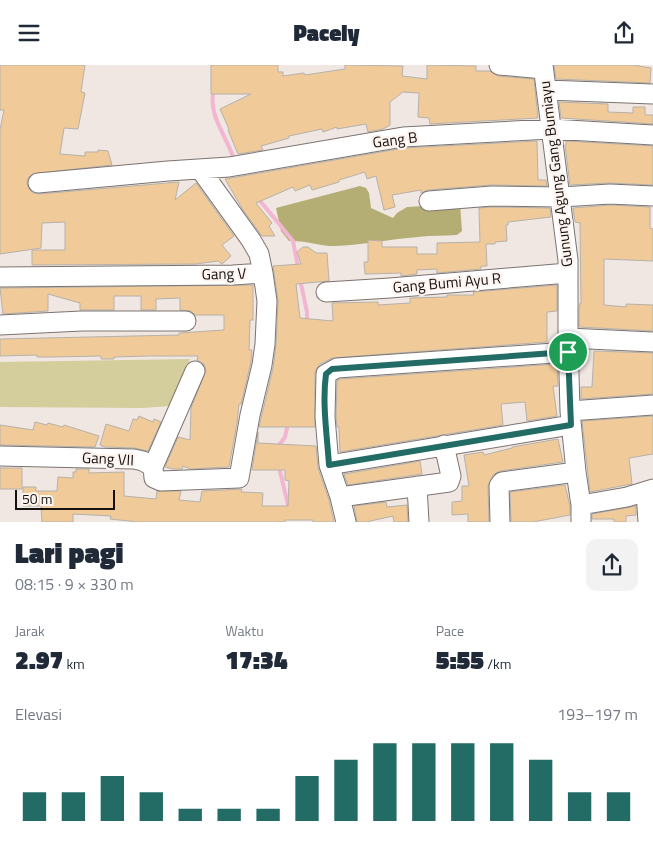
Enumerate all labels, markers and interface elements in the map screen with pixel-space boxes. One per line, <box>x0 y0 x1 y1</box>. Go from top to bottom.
text: Pacely <box>293 16 360 50</box>
icon: menu <box>15 19 43 47</box>
icon: share <box>610 19 638 47</box>
street label: Gunung Agung Gang Bumiayu <box>533 80 578 268</box>
street label: Gang B <box>371 125 419 154</box>
street label: Gang V <box>202 262 247 285</box>
street label: Gang Bumi Ayu R <box>392 266 502 299</box>
pin <box>547 331 589 373</box>
icon: arrive <box>554 338 582 366</box>
street label: Gang VII <box>81 446 135 471</box>
scale bar <box>15 487 115 510</box>
text: 50 m <box>22 488 52 509</box>
text: Lari pagi <box>15 531 123 574</box>
button: share <box>586 539 638 591</box>
text: 08:15 · 9 × 330 m <box>15 572 134 596</box>
text: Jarak <box>15 620 45 641</box>
text: Waktu <box>225 620 264 641</box>
text: Pace <box>436 620 464 641</box>
text: 2.97 <box>15 641 63 679</box>
text: 17:34 <box>225 641 288 679</box>
text: 5:55 <box>436 641 484 679</box>
text: km <box>63 653 85 674</box>
text: /km <box>484 653 511 674</box>
text: Elevasi <box>15 702 62 726</box>
text: 193–197 m <box>557 702 638 726</box>

